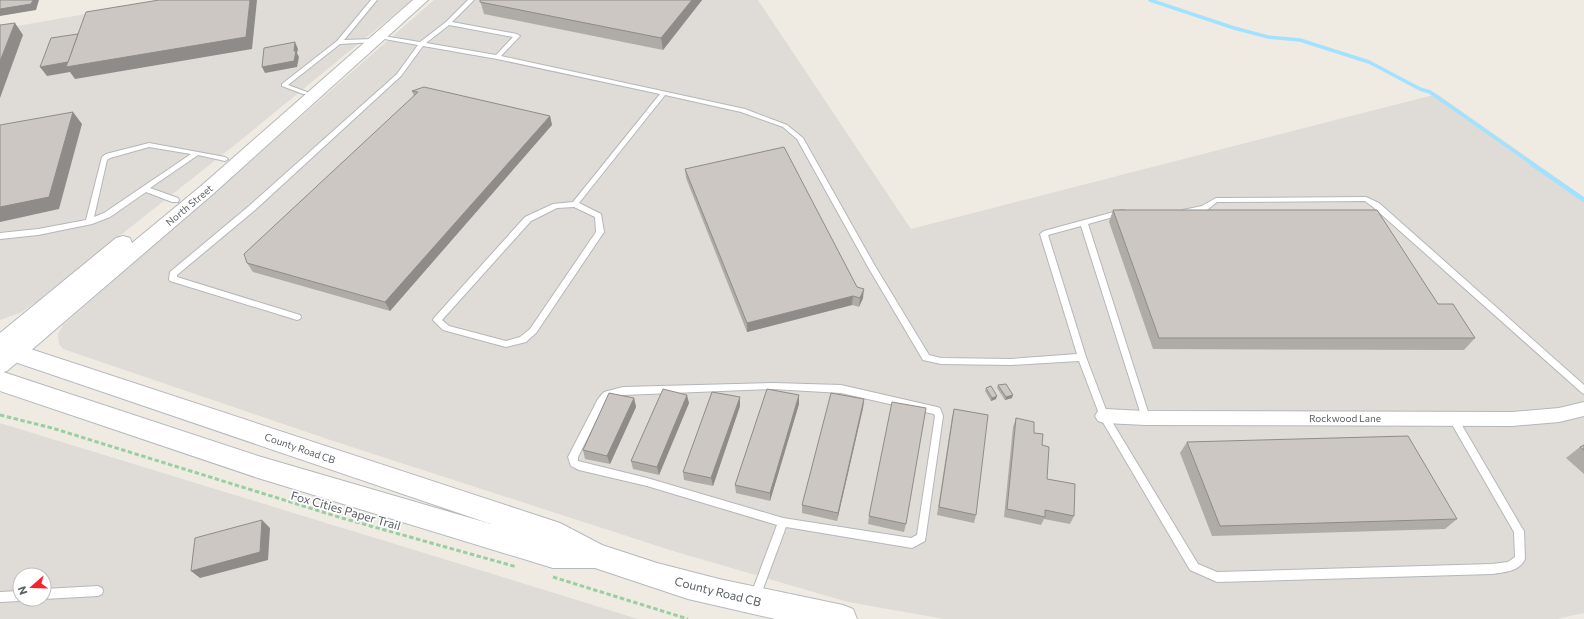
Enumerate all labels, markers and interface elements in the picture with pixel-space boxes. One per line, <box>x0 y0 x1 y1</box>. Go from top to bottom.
street label: North Street <box>163 182 215 228</box>
street label: Rockwood Lane <box>1309 412 1381 424</box>
street label: County Road CB <box>263 430 337 466</box>
street label: Fox Cities Paper Trail <box>289 488 403 532</box>
north arrow <box>12 567 52 607</box>
street label: County Road CB <box>673 573 763 609</box>
text: N <box>15 584 30 597</box>

